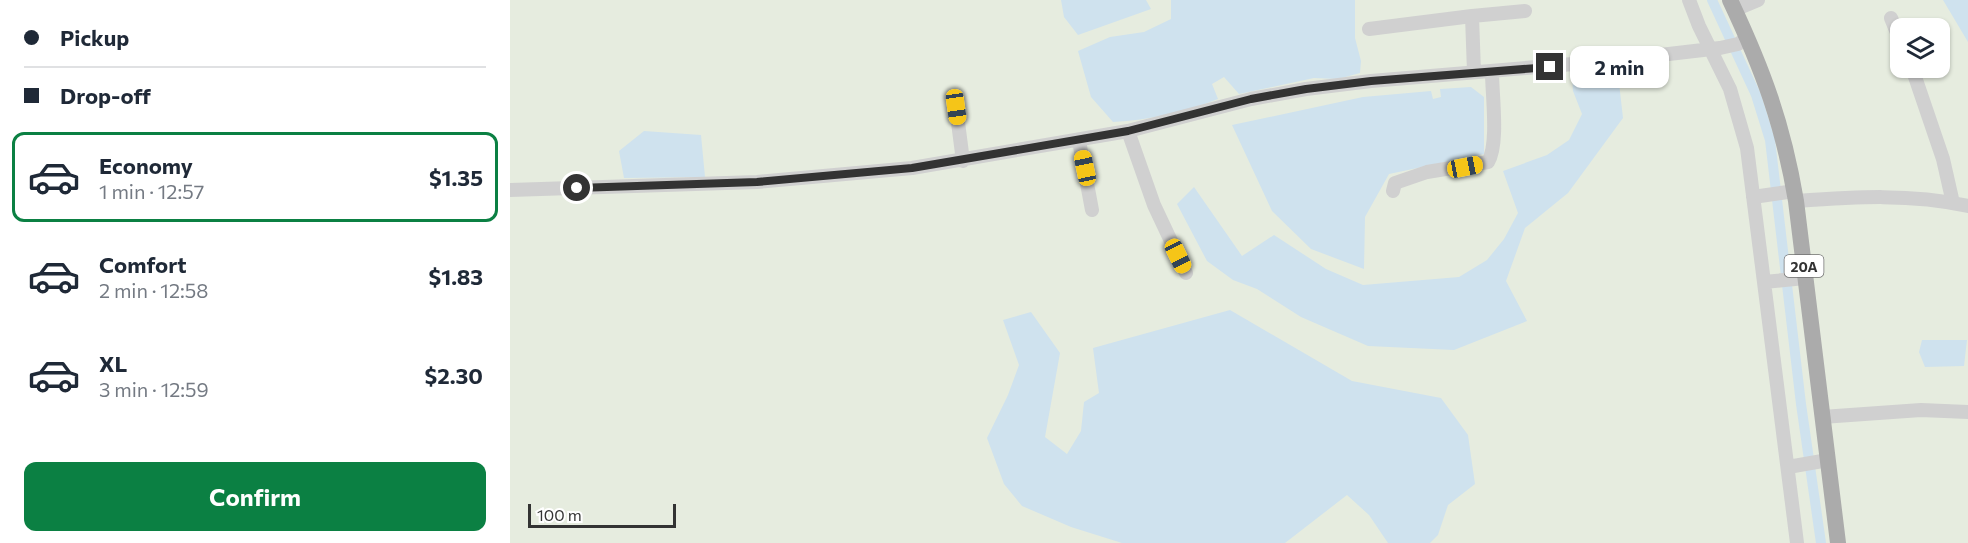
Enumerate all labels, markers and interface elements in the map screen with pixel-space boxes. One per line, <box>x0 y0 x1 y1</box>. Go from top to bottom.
map controls <box>1890 18 1950 78</box>
button: layers <box>1890 18 1950 78</box>
text: Pickup <box>60 24 129 51</box>
callout: 2 min <box>1571 46 1670 88</box>
route end <box>1536 53 1563 80</box>
text: 2 min <box>1595 55 1644 79</box>
text: Drop-off <box>60 82 151 109</box>
car <box>945 88 967 126</box>
car <box>1072 149 1098 187</box>
icon: car <box>27 150 81 204</box>
text: Economy <box>99 152 193 179</box>
car <box>1446 155 1484 179</box>
text: $1.35 <box>429 164 483 191</box>
route start <box>563 174 590 201</box>
text: 1 min · 12:57 <box>99 179 204 203</box>
car <box>1162 236 1194 276</box>
icon: car <box>27 249 81 303</box>
text: Comfort <box>99 251 187 278</box>
road number: 20A <box>1784 255 1824 277</box>
text: $1.83 <box>429 263 483 290</box>
text: 2 min · 12:58 <box>99 278 208 302</box>
icon: car <box>27 348 81 402</box>
text: XL <box>99 350 127 377</box>
text: $2.30 <box>425 362 483 389</box>
text: 3 min · 12:59 <box>99 377 209 401</box>
button: Confirm <box>24 462 486 531</box>
scale bar <box>528 501 676 528</box>
text: 100 m <box>537 505 582 524</box>

